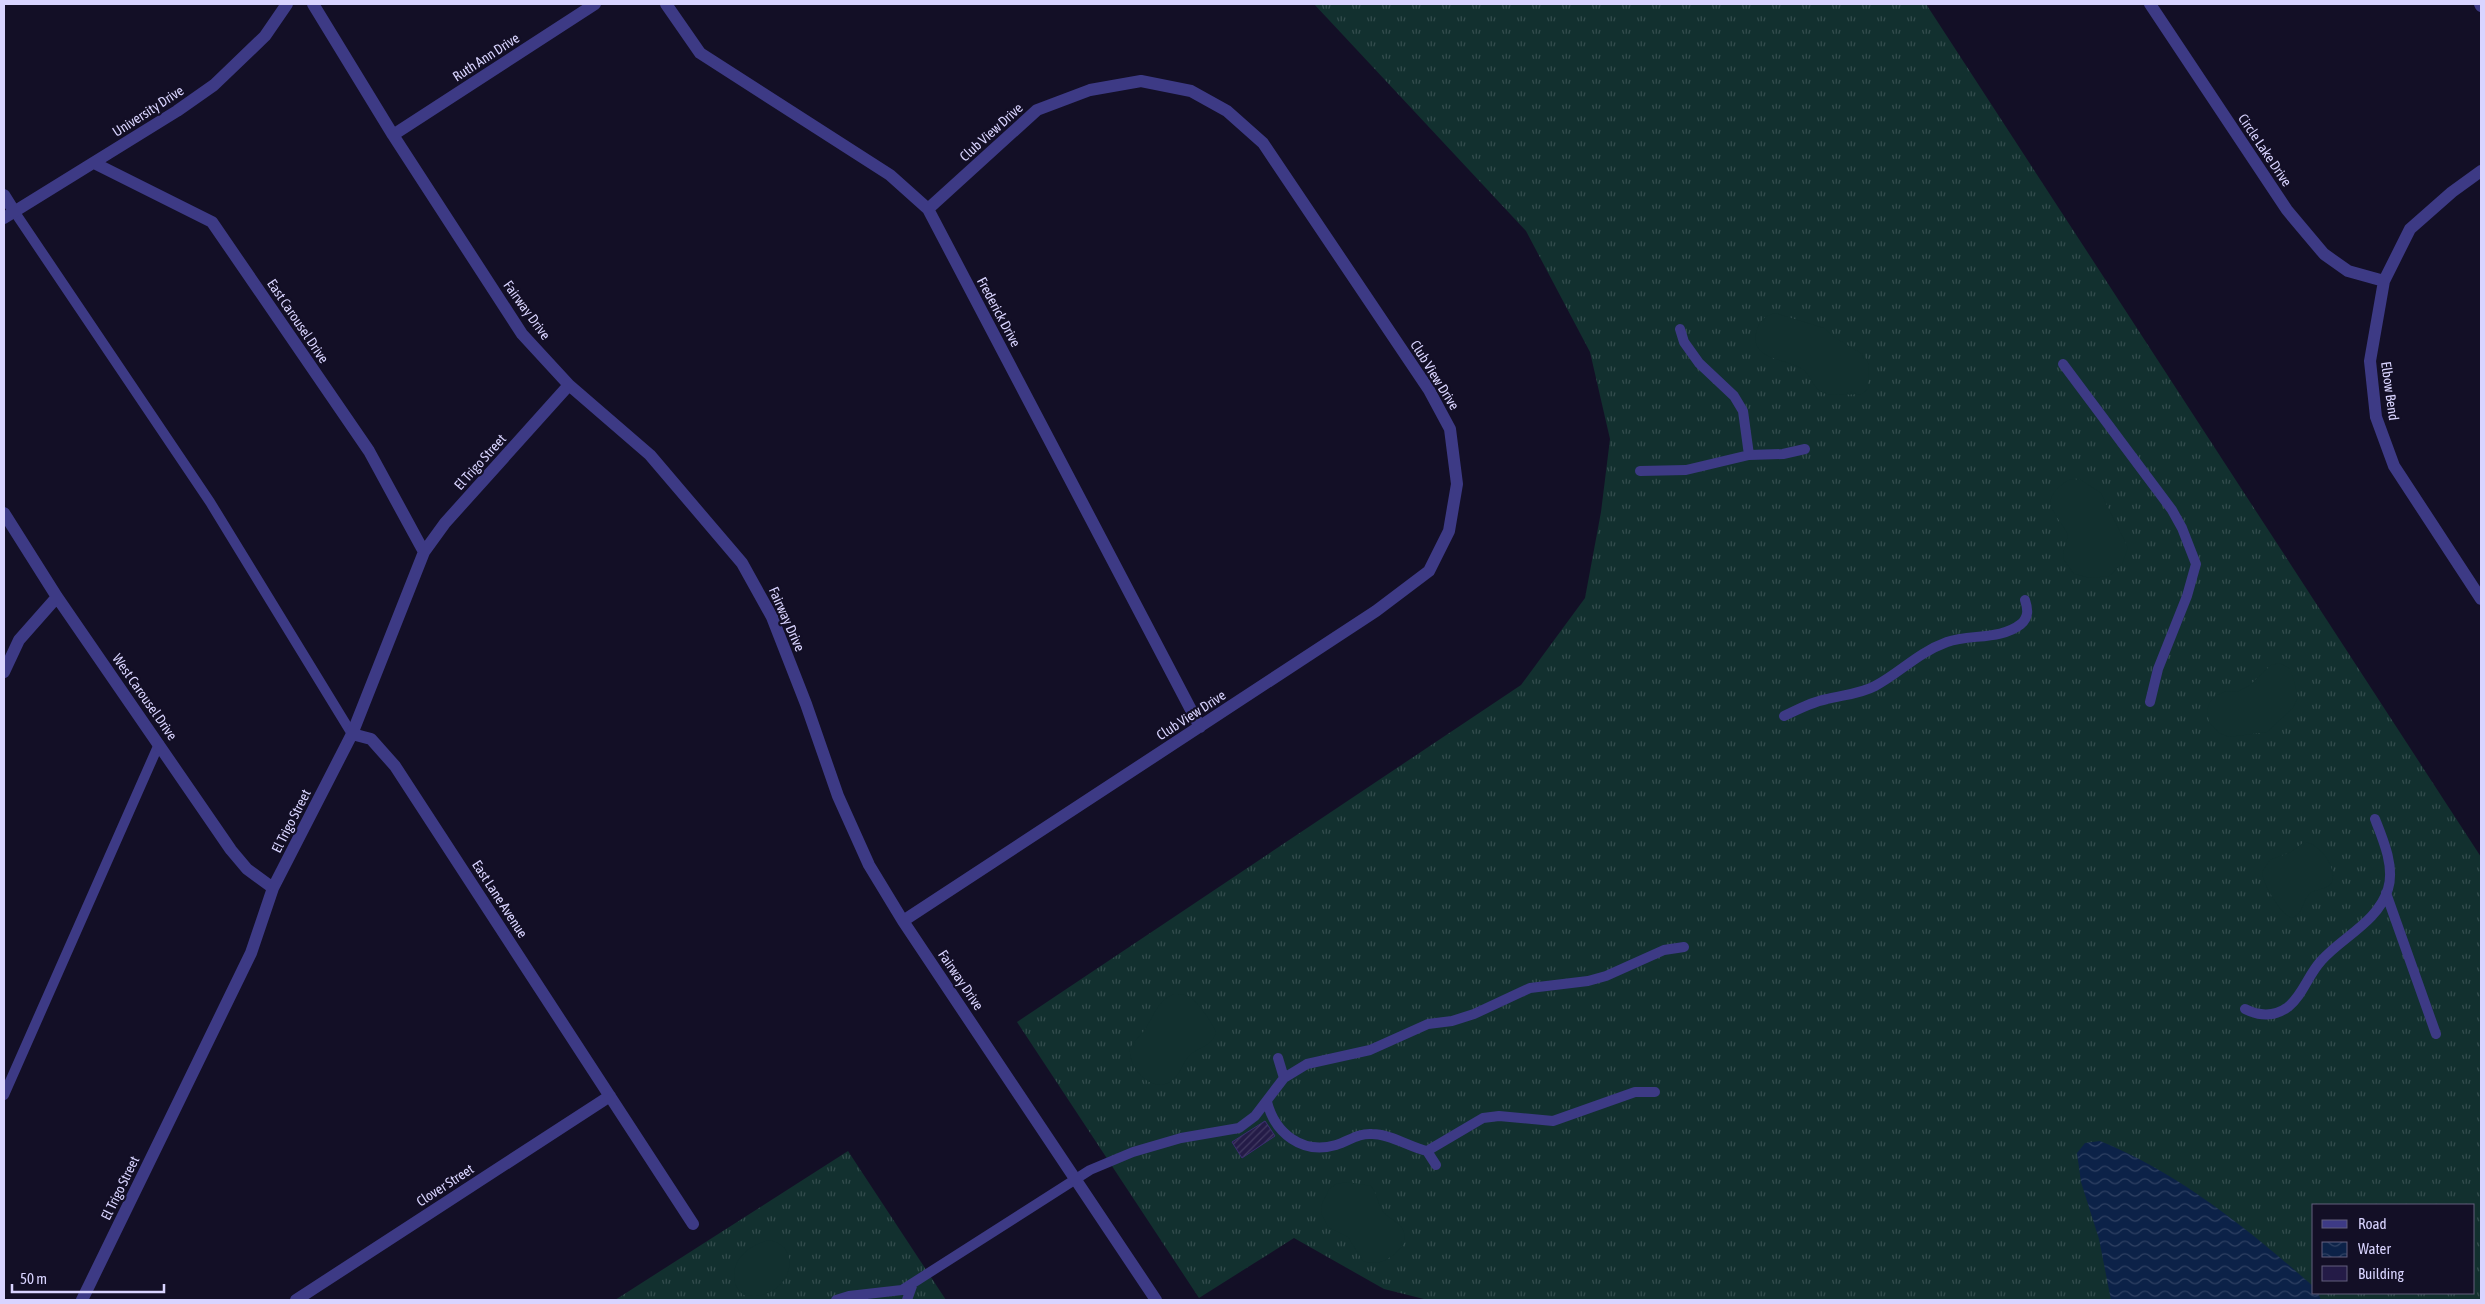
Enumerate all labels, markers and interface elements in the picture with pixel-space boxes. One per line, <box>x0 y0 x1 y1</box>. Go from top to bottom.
street label: Ruth Ann Drive <box>450 30 522 84</box>
street label: University Drive <box>109 82 187 140</box>
street label: Club View Drive <box>956 100 1026 164</box>
street label: Circle Lake Drive <box>2235 111 2295 189</box>
street label: Frederick Drive <box>974 274 1024 350</box>
street label: East Carousel Drive <box>264 276 332 366</box>
street label: Fairway Drive <box>500 277 554 343</box>
street label: Club View Drive <box>1407 337 1463 413</box>
street label: Elbow Bend <box>2378 360 2402 422</box>
street label: El Trigo Street <box>451 431 509 493</box>
street label: Fairway Drive <box>766 584 808 654</box>
street label: West Carousel Drive <box>109 651 181 743</box>
street label: Club View Drive <box>1153 687 1229 743</box>
street label: El Trigo Street <box>268 787 314 855</box>
street label: East Lane Avenue <box>469 857 531 941</box>
street label: Fairway Drive <box>935 947 987 1013</box>
street label: El Trigo Street <box>98 1153 142 1223</box>
street label: Clover Street <box>413 1161 477 1209</box>
legend <box>2312 1204 2475 1294</box>
text: Road <box>2358 1215 2387 1232</box>
text: Water <box>2358 1240 2391 1257</box>
scale bar <box>12 1262 165 1294</box>
text: Building <box>2358 1265 2404 1282</box>
text: 50 m <box>20 1270 47 1287</box>

